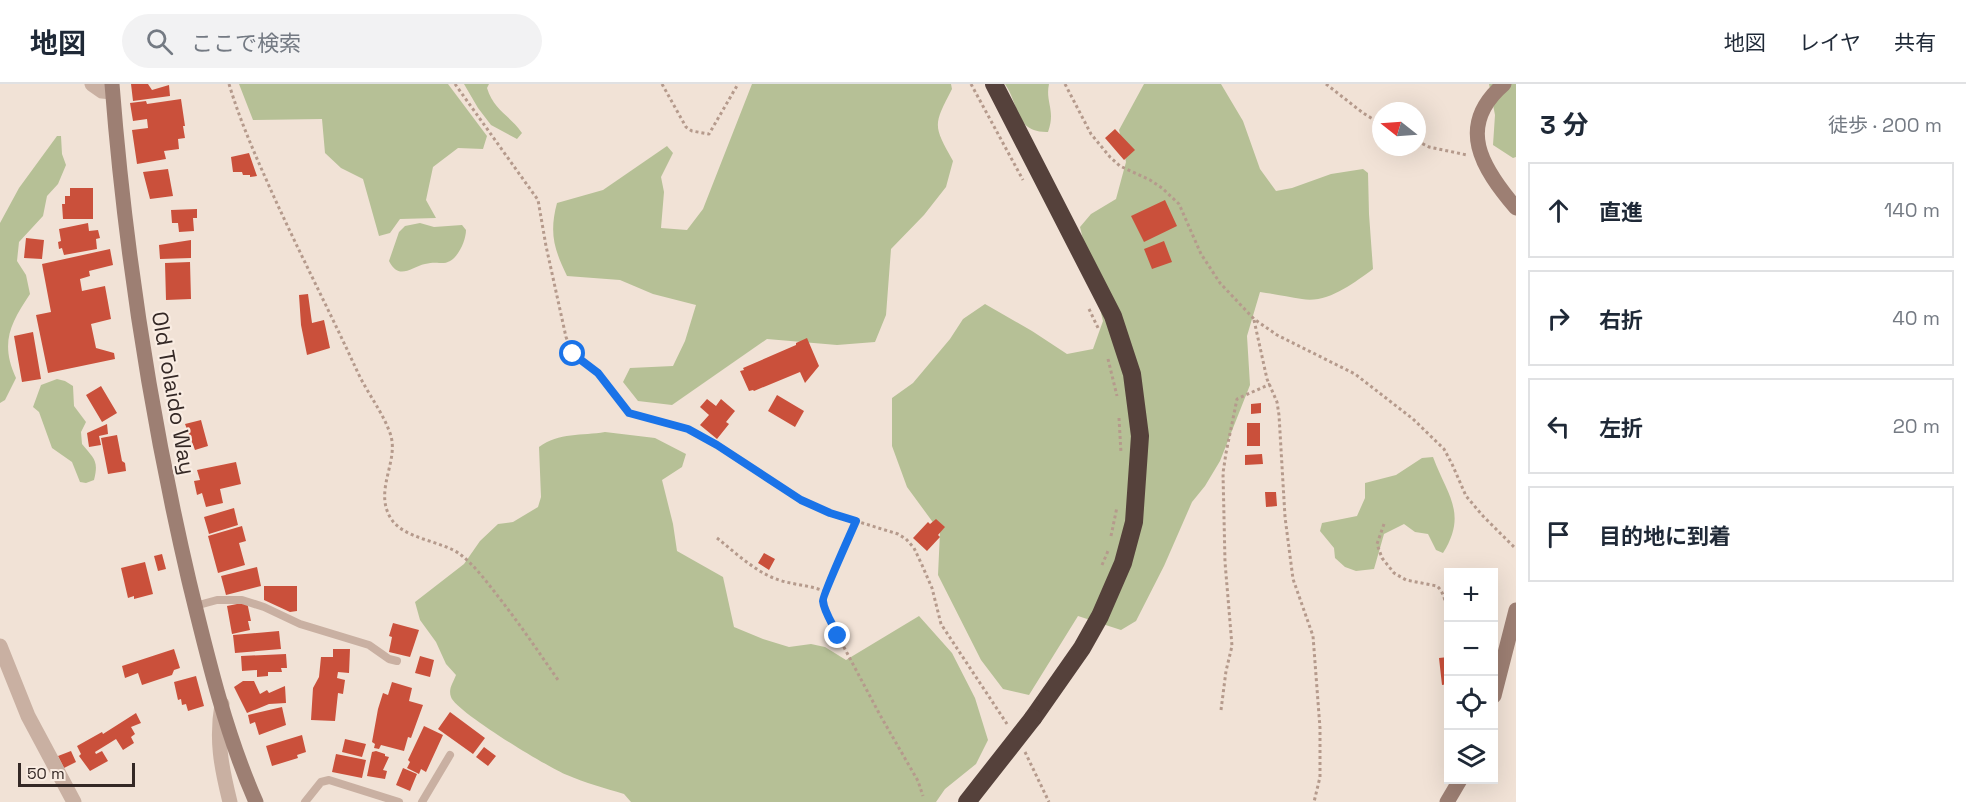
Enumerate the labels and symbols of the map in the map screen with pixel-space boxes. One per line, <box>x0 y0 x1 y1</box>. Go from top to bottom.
north arrow <box>1372 102 1426 156</box>
street label: Old Tolaido Way <box>146 309 202 477</box>
route start <box>559 340 585 366</box>
route end <box>824 622 850 648</box>
scale bar <box>18 760 135 788</box>

